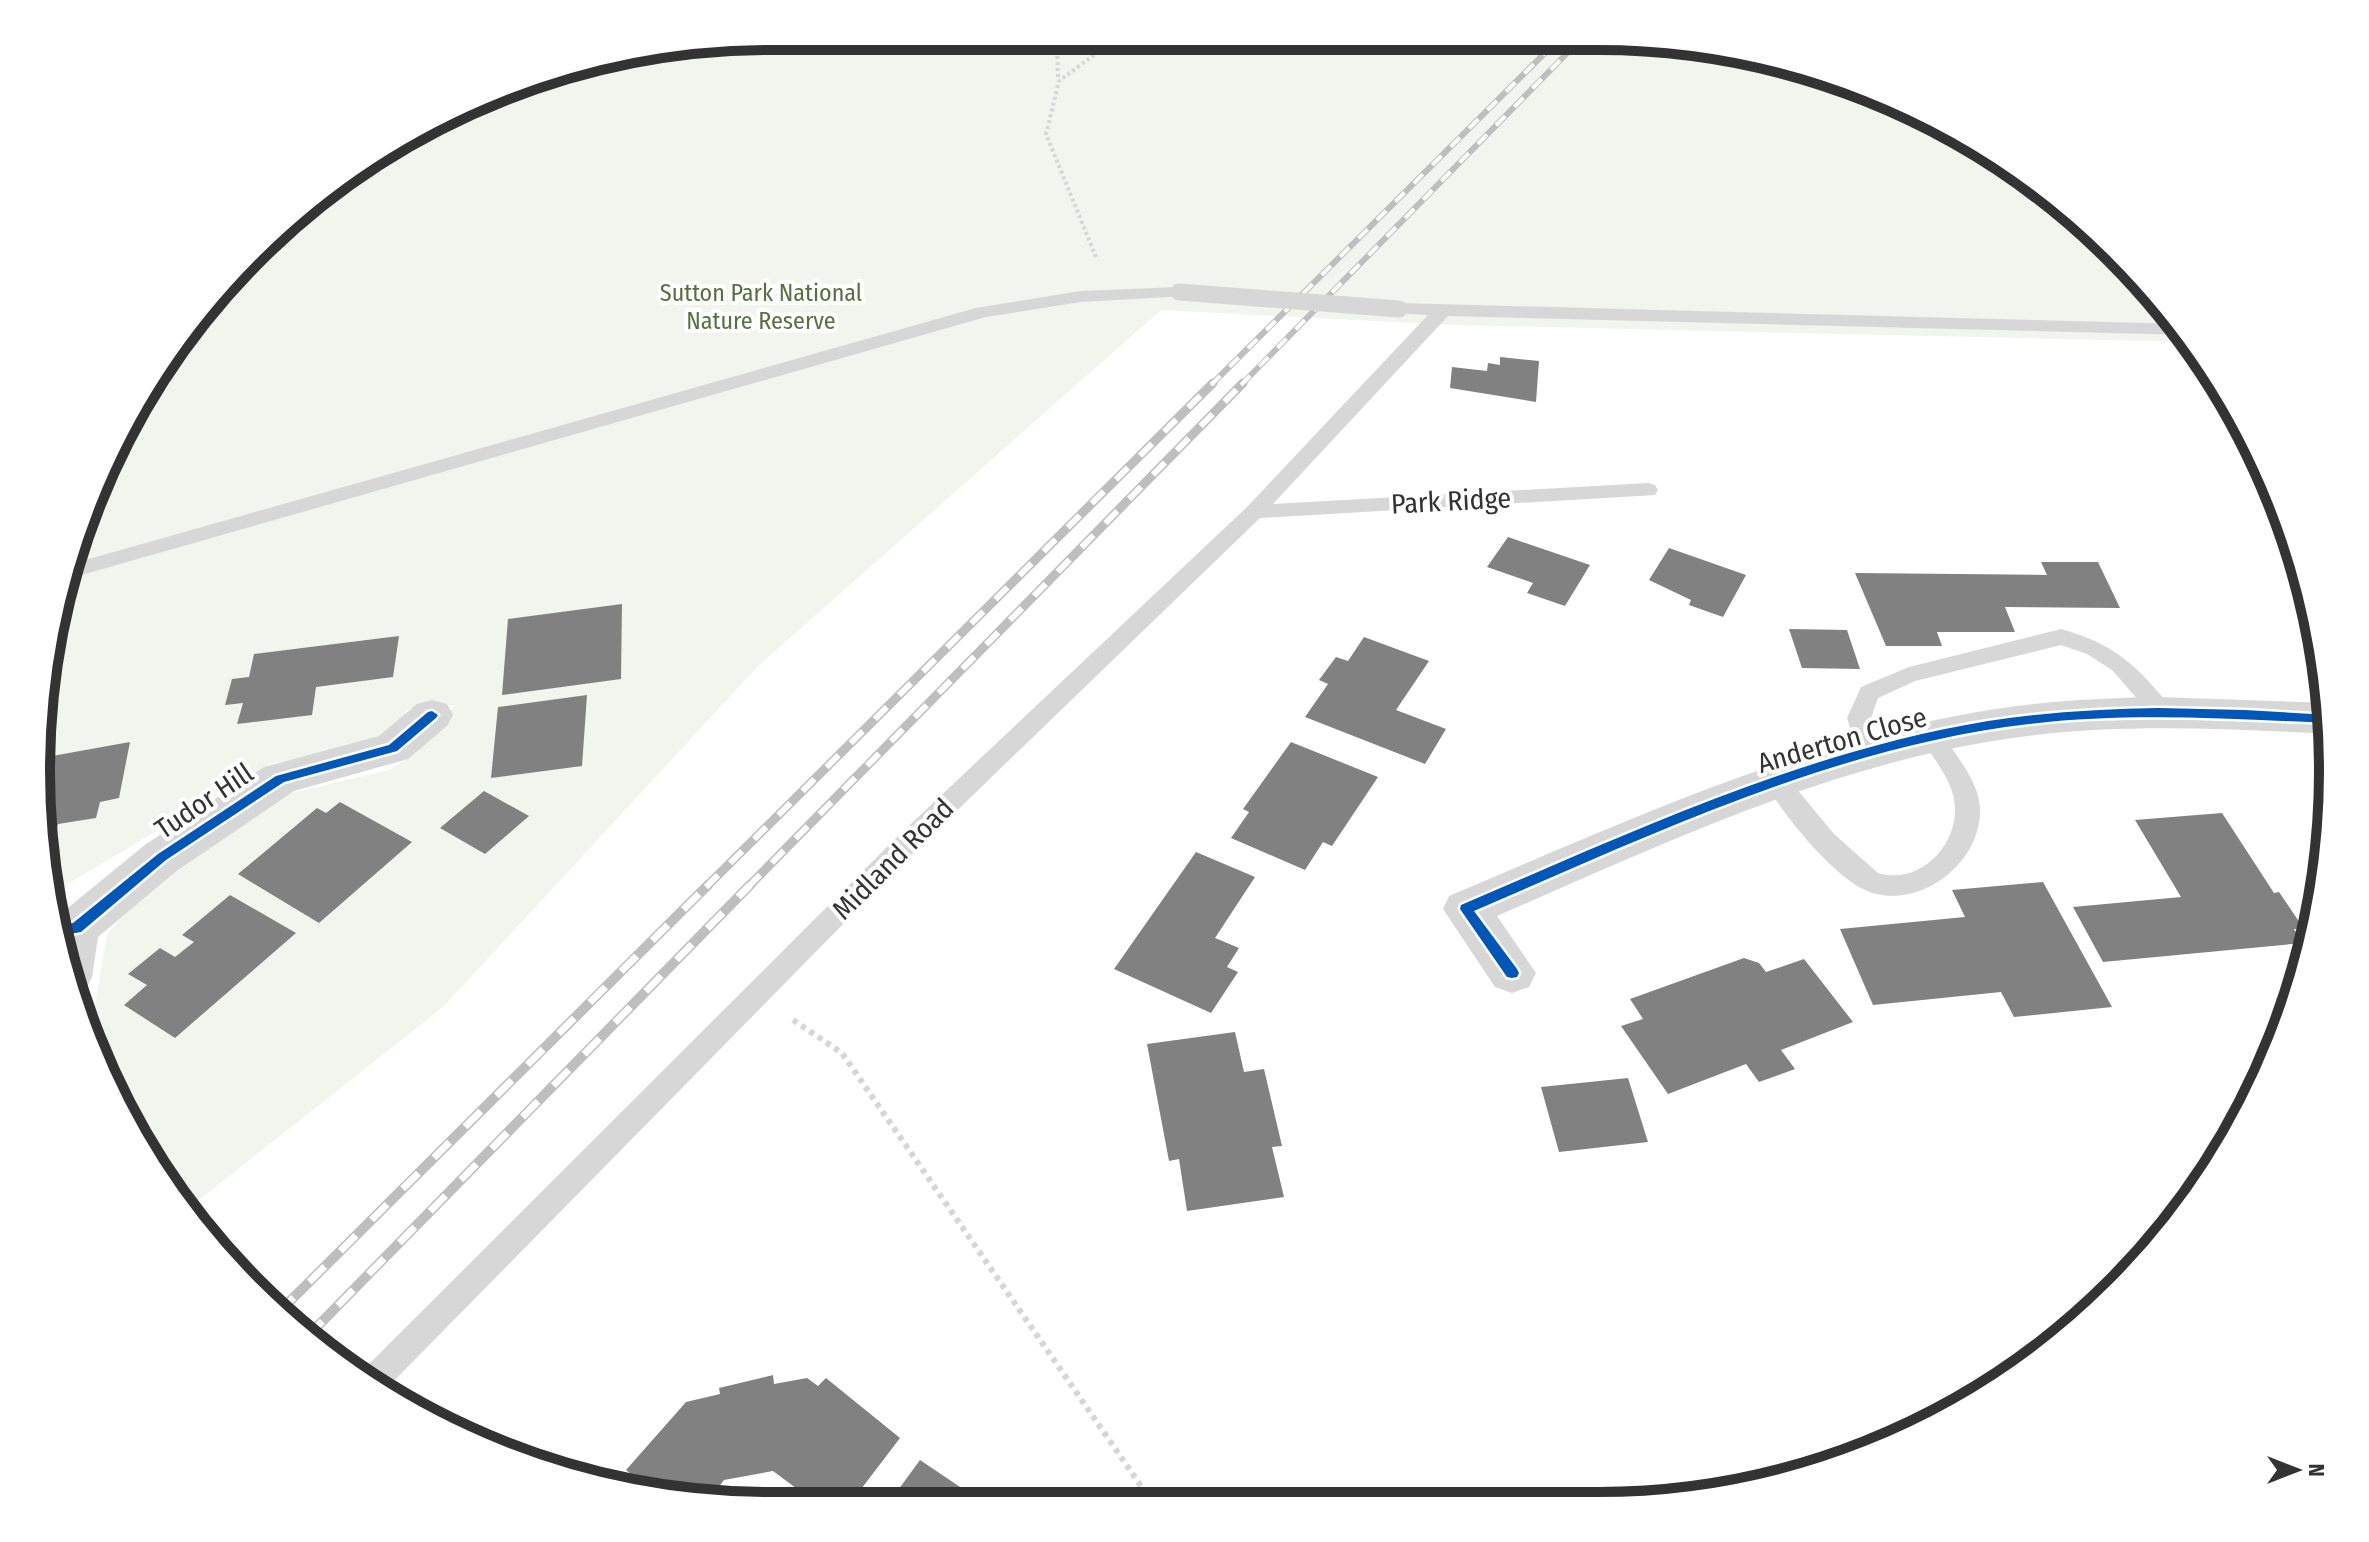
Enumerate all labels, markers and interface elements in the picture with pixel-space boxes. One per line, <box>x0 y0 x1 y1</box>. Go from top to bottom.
park label: Sutton Park National Nature Reserve <box>660 279 862 335</box>
street label: Park Ridge <box>1390 481 1512 521</box>
street label: Anderton Close <box>1754 700 1930 780</box>
street label: Tudor Hill <box>149 756 259 846</box>
street label: Midland Road <box>826 792 960 926</box>
north arrow <box>2257 1430 2337 1510</box>
text: N <box>2303 1463 2330 1477</box>

